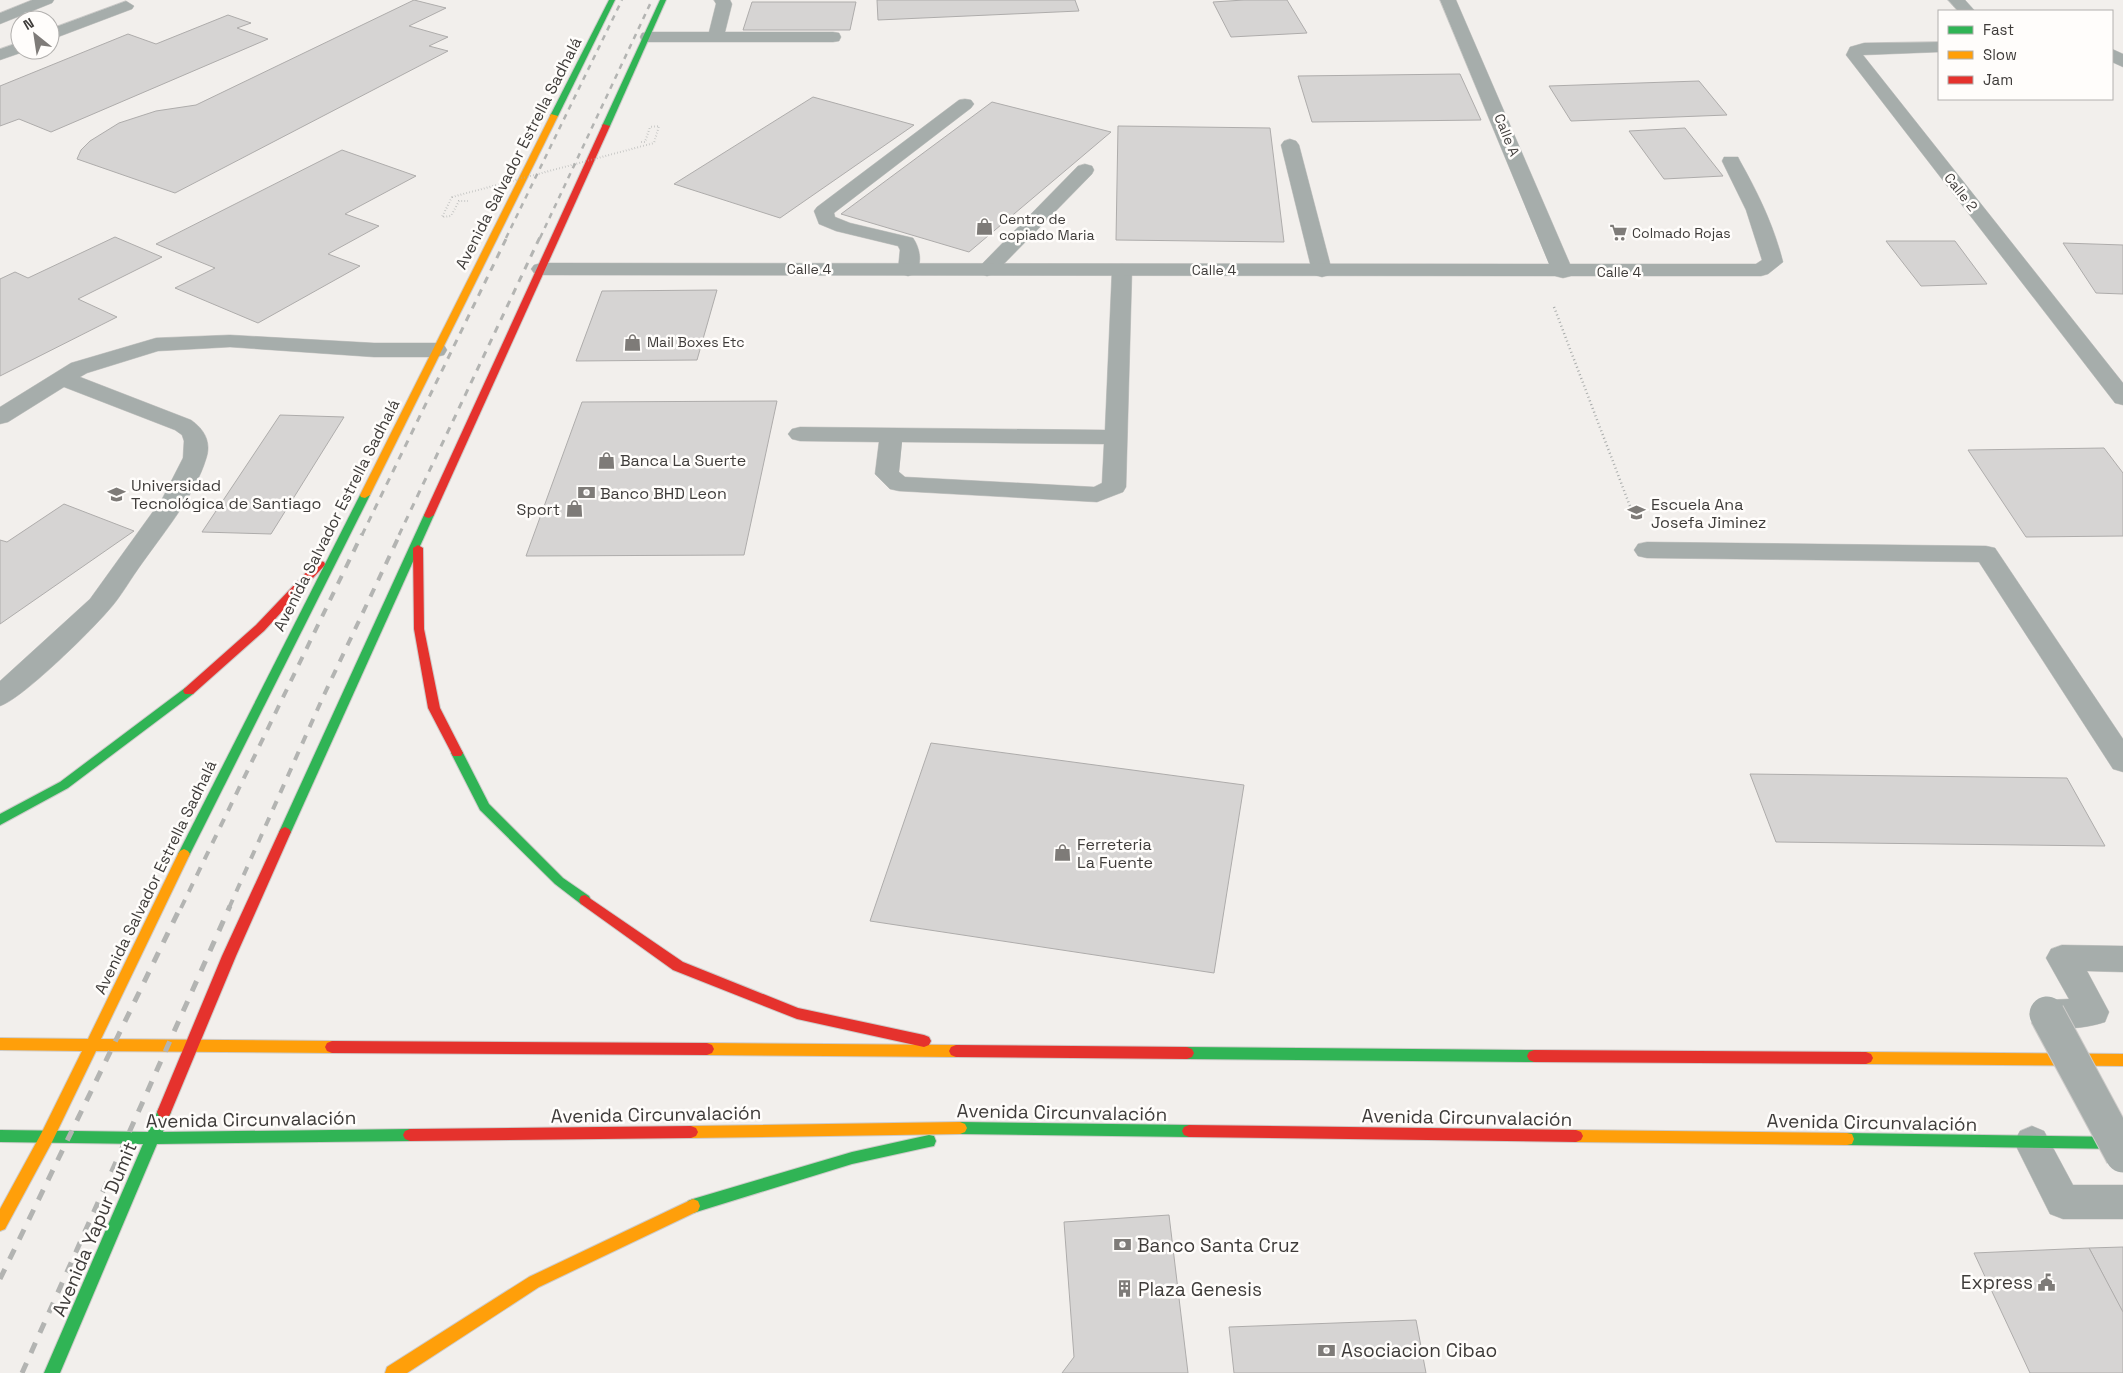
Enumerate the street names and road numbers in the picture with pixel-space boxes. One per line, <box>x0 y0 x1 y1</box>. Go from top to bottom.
street label: Avenida Salvador Estrella Sadhalá <box>451 34 586 273</box>
street label: Calle A <box>1490 111 1524 159</box>
street label: Calle 2 <box>1940 169 1982 215</box>
street label: Calle 4 <box>787 260 832 278</box>
street label: Calle 4 <box>1192 261 1237 279</box>
street label: Calle 4 <box>1597 263 1642 281</box>
street label: Avenida Salvador Estrella Sadhalá <box>269 396 404 635</box>
street label: Avenida Salvador Estrella Sadhalá <box>90 757 221 998</box>
street label: Avenida Circunvalación <box>956 1098 1168 1127</box>
street label: Avenida Circunvalación <box>550 1100 762 1129</box>
street label: Avenida Circunvalación <box>1361 1103 1573 1132</box>
street label: Avenida Circunvalación <box>145 1105 357 1134</box>
street label: Avenida Circunvalación <box>1766 1108 1978 1137</box>
street label: Avenida Yapur Dumit <box>46 1138 143 1320</box>

